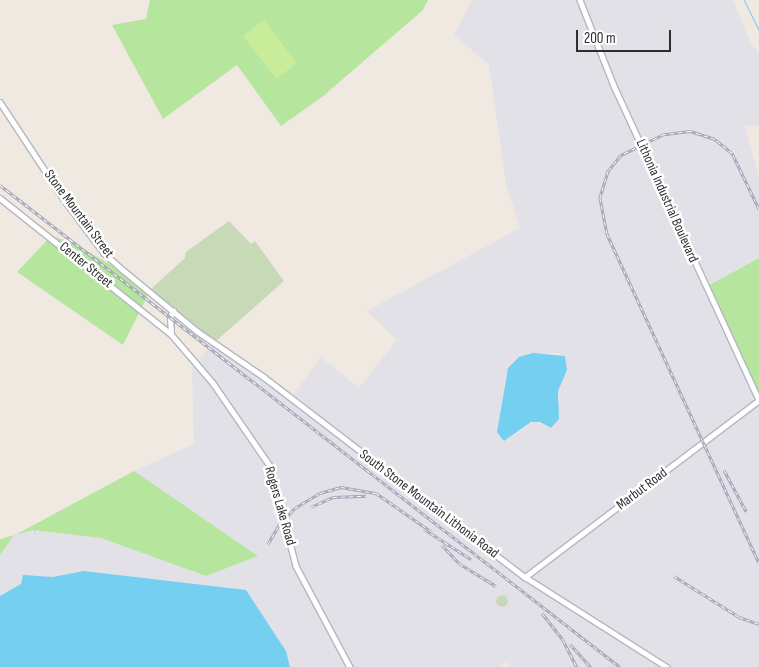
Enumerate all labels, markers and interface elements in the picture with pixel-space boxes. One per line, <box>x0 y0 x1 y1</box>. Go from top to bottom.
scale bar <box>579 20 674 52</box>
text: 200 m <box>584 29 616 48</box>
street label: Lithonia Industrial Boulevard <box>632 137 702 265</box>
street label: Stone Mountain Street <box>40 167 118 261</box>
street label: Center Street <box>56 238 116 292</box>
street label: South Stone Mountain Lithonia Road <box>356 446 502 562</box>
street label: Marbut Road <box>613 464 671 514</box>
street label: Rogers Lake Road <box>261 465 299 547</box>

